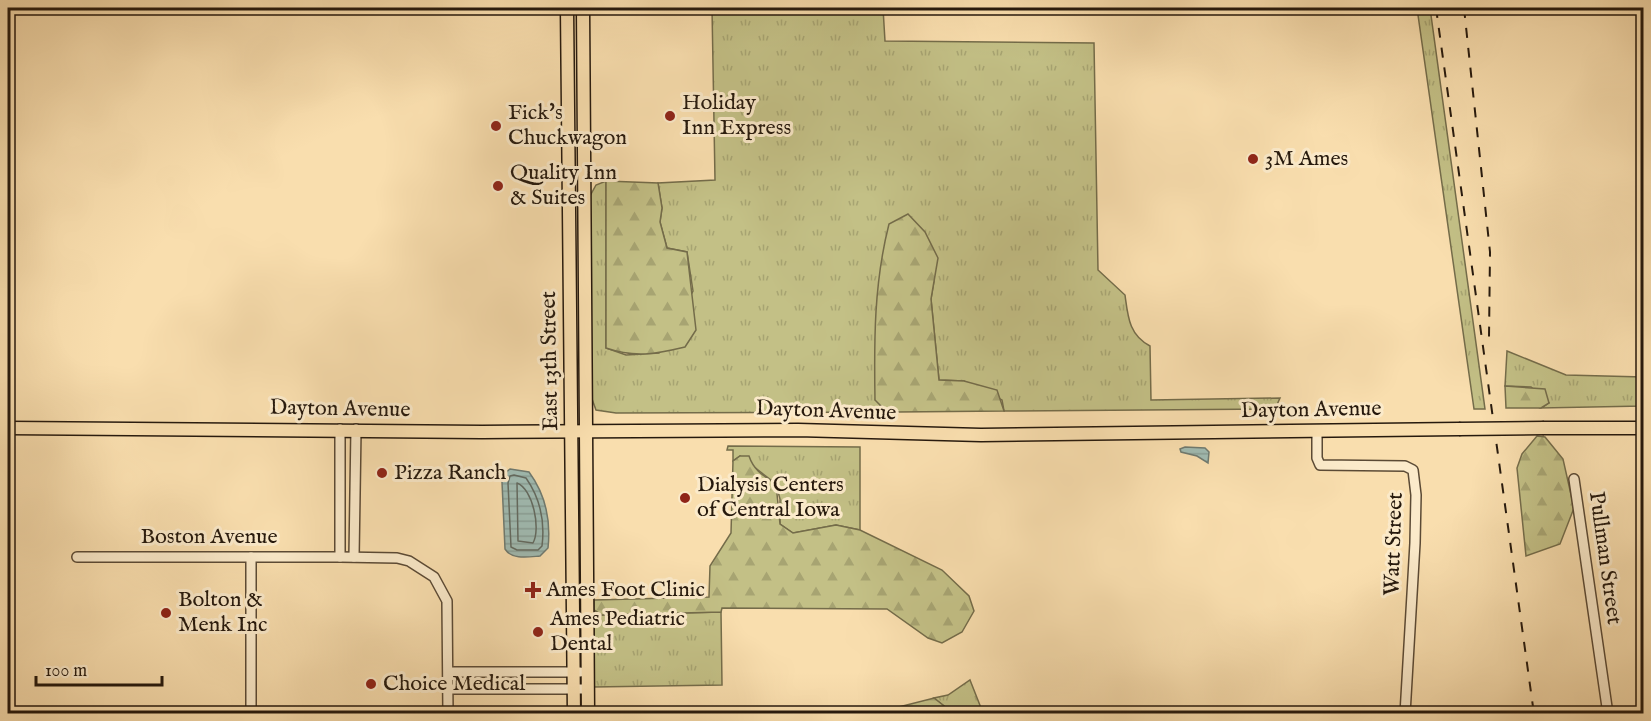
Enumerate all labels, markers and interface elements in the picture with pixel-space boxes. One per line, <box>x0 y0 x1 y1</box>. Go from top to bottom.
place label: Holiday Inn Express <box>682 89 791 142</box>
place label: Fick's Chuckwagon <box>508 99 627 152</box>
marker: Holiday Inn Express <box>663 109 677 123</box>
marker: Fick's Chuckwagon <box>489 119 503 133</box>
place label: 3M Ames <box>1265 145 1348 173</box>
marker: 3M Ames <box>1246 152 1260 166</box>
place label: Quality Inn & Suites <box>510 159 617 212</box>
marker: Quality Inn & Suites <box>491 179 505 193</box>
street label: East 13th Street <box>535 290 565 431</box>
street label: Dayton Avenue <box>269 394 411 424</box>
street label: Dayton Avenue <box>755 395 897 427</box>
street label: Dayton Avenue <box>1240 395 1382 425</box>
place label: Pizza Ranch <box>394 459 507 487</box>
marker: Pizza Ranch <box>375 466 389 480</box>
place label: Dialysis Centers of Central Iowa <box>697 471 844 524</box>
street label: Pullman Street <box>1582 490 1628 627</box>
marker: Dialysis Centers of Central Iowa <box>678 491 692 505</box>
street label: Watt Street <box>1378 491 1410 596</box>
street label: Boston Avenue <box>140 523 278 551</box>
place label: Ames Foot Clinic <box>545 576 705 604</box>
marker: Ames Foot Clinic <box>524 581 542 599</box>
place label: Bolton & Menk Inc <box>178 586 268 639</box>
place label: Ames Pediatric Dental <box>549 605 685 658</box>
marker: Bolton & Menk Inc <box>159 606 173 620</box>
marker: Ames Pediatric Dental <box>531 625 545 639</box>
scale bar <box>36 649 162 687</box>
text: 100 m <box>45 660 87 683</box>
place label: Choice Medical <box>383 670 525 698</box>
marker: Choice Medical <box>364 677 378 691</box>

